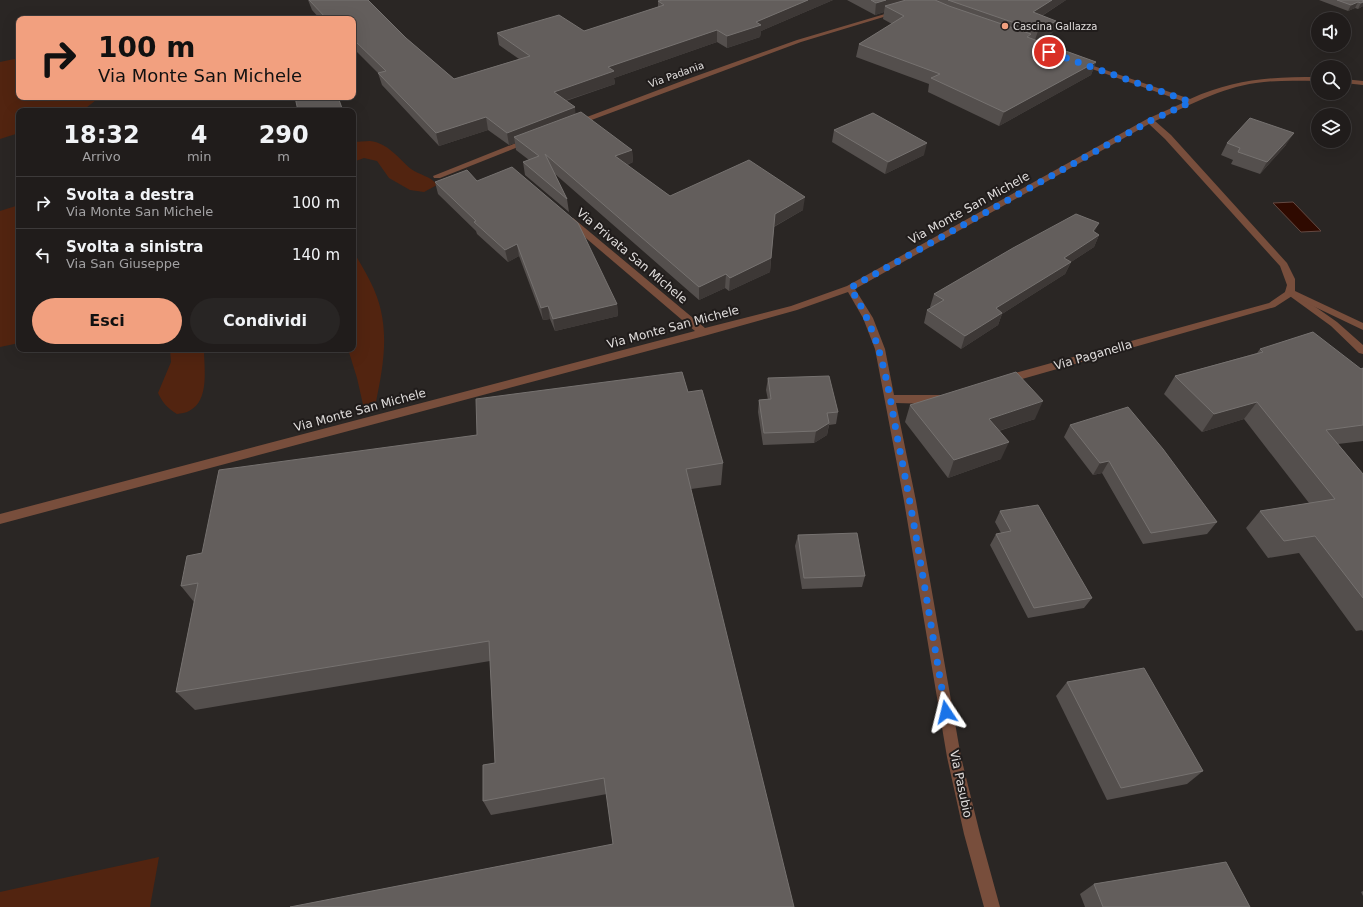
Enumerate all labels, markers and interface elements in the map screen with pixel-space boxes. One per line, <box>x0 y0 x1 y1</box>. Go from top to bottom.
map controls <box>1311 12 1351 148</box>
button: sound <box>1311 12 1351 52</box>
marker: Cascina Gallazza <box>1000 21 1010 31</box>
place label: Cascina Gallazza <box>1013 21 1097 32</box>
text: 100 m <box>98 31 195 64</box>
icon: right <box>32 32 84 84</box>
pin <box>1032 35 1066 69</box>
icon: arrive <box>1038 41 1060 63</box>
street label: Via Padania <box>647 59 705 90</box>
button: search <box>1311 60 1351 100</box>
text: Via Monte San Michele <box>98 65 302 86</box>
button: layers <box>1311 108 1351 148</box>
text: 18:32 <box>63 121 140 149</box>
text: 4 <box>191 121 207 149</box>
text: 290 <box>259 121 309 149</box>
text: Arrivo <box>82 149 121 164</box>
text: min <box>187 149 211 164</box>
text: m <box>277 149 290 164</box>
street label: Via Monte San Michele <box>906 169 1032 247</box>
text: Svolta a destra <box>66 186 194 204</box>
icon: right <box>32 192 54 214</box>
text: 100 m <box>292 194 340 212</box>
text: Via Monte San Michele <box>66 204 213 219</box>
street label: Via Privata San Michele <box>574 205 690 307</box>
text: Svolta a sinistra <box>66 238 203 256</box>
icon: left <box>32 244 54 266</box>
text: 140 m <box>292 246 340 264</box>
text: Via San Giuseppe <box>66 256 180 271</box>
button: Esci <box>32 298 182 344</box>
button: Condividi <box>190 298 340 344</box>
street label: Via Monte San Michele <box>605 303 741 351</box>
street label: Via Paganella <box>1052 337 1134 373</box>
street label: Via Monte San Michele <box>292 386 428 434</box>
position arrow <box>925 691 967 733</box>
street label: Via Pasubio <box>947 749 975 819</box>

